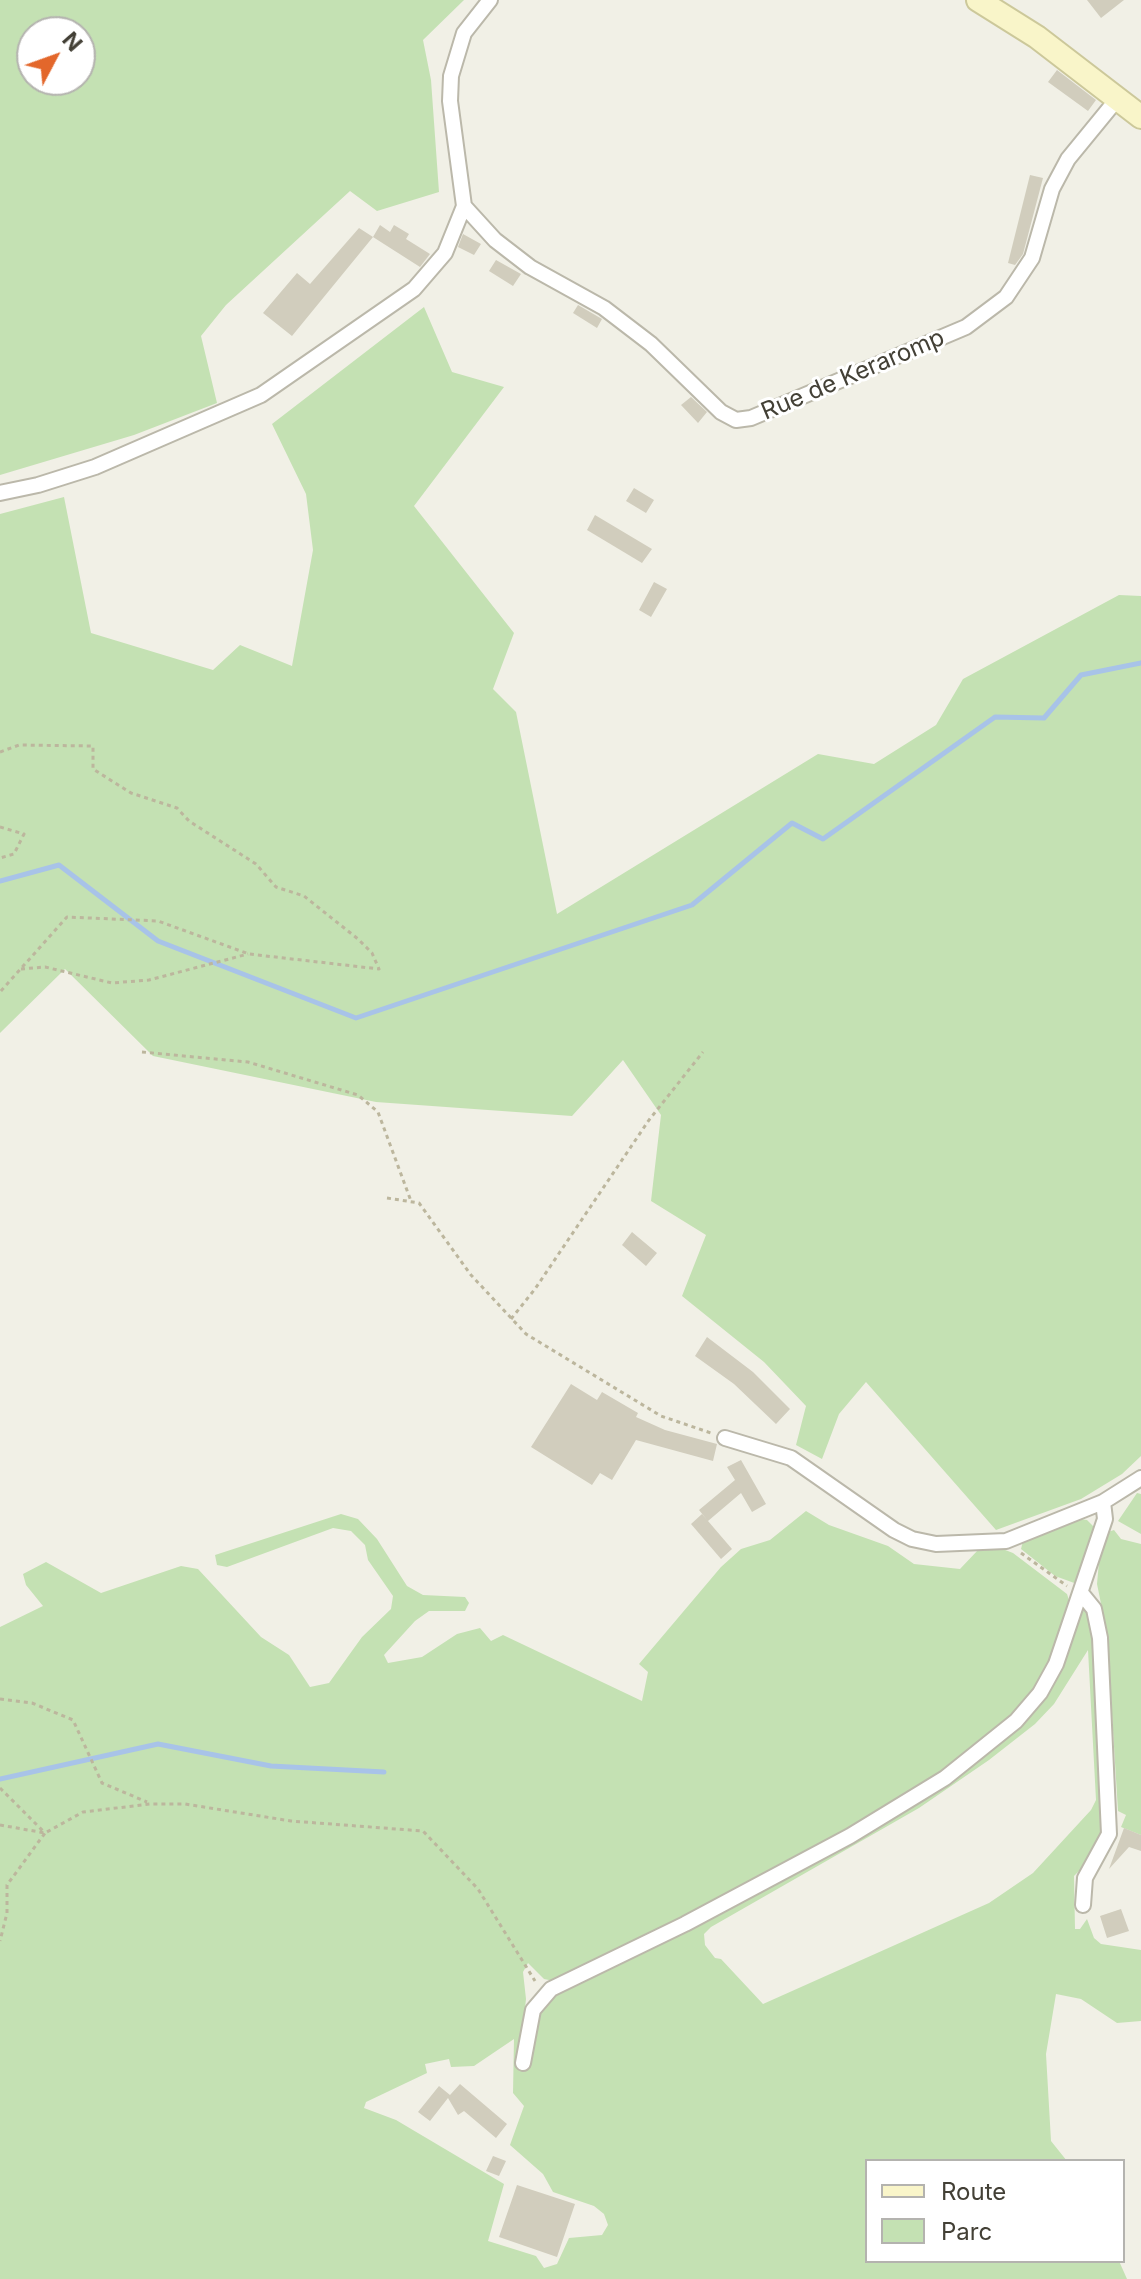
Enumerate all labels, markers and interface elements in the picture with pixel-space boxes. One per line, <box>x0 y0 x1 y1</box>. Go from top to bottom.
north arrow <box>16 16 96 96</box>
text: N <box>57 27 88 56</box>
street label: Rue de Keraromp <box>757 323 949 427</box>
legend <box>865 2159 1125 2263</box>
text: Route <box>941 2177 1006 2206</box>
text: Parc <box>941 2217 992 2246</box>

